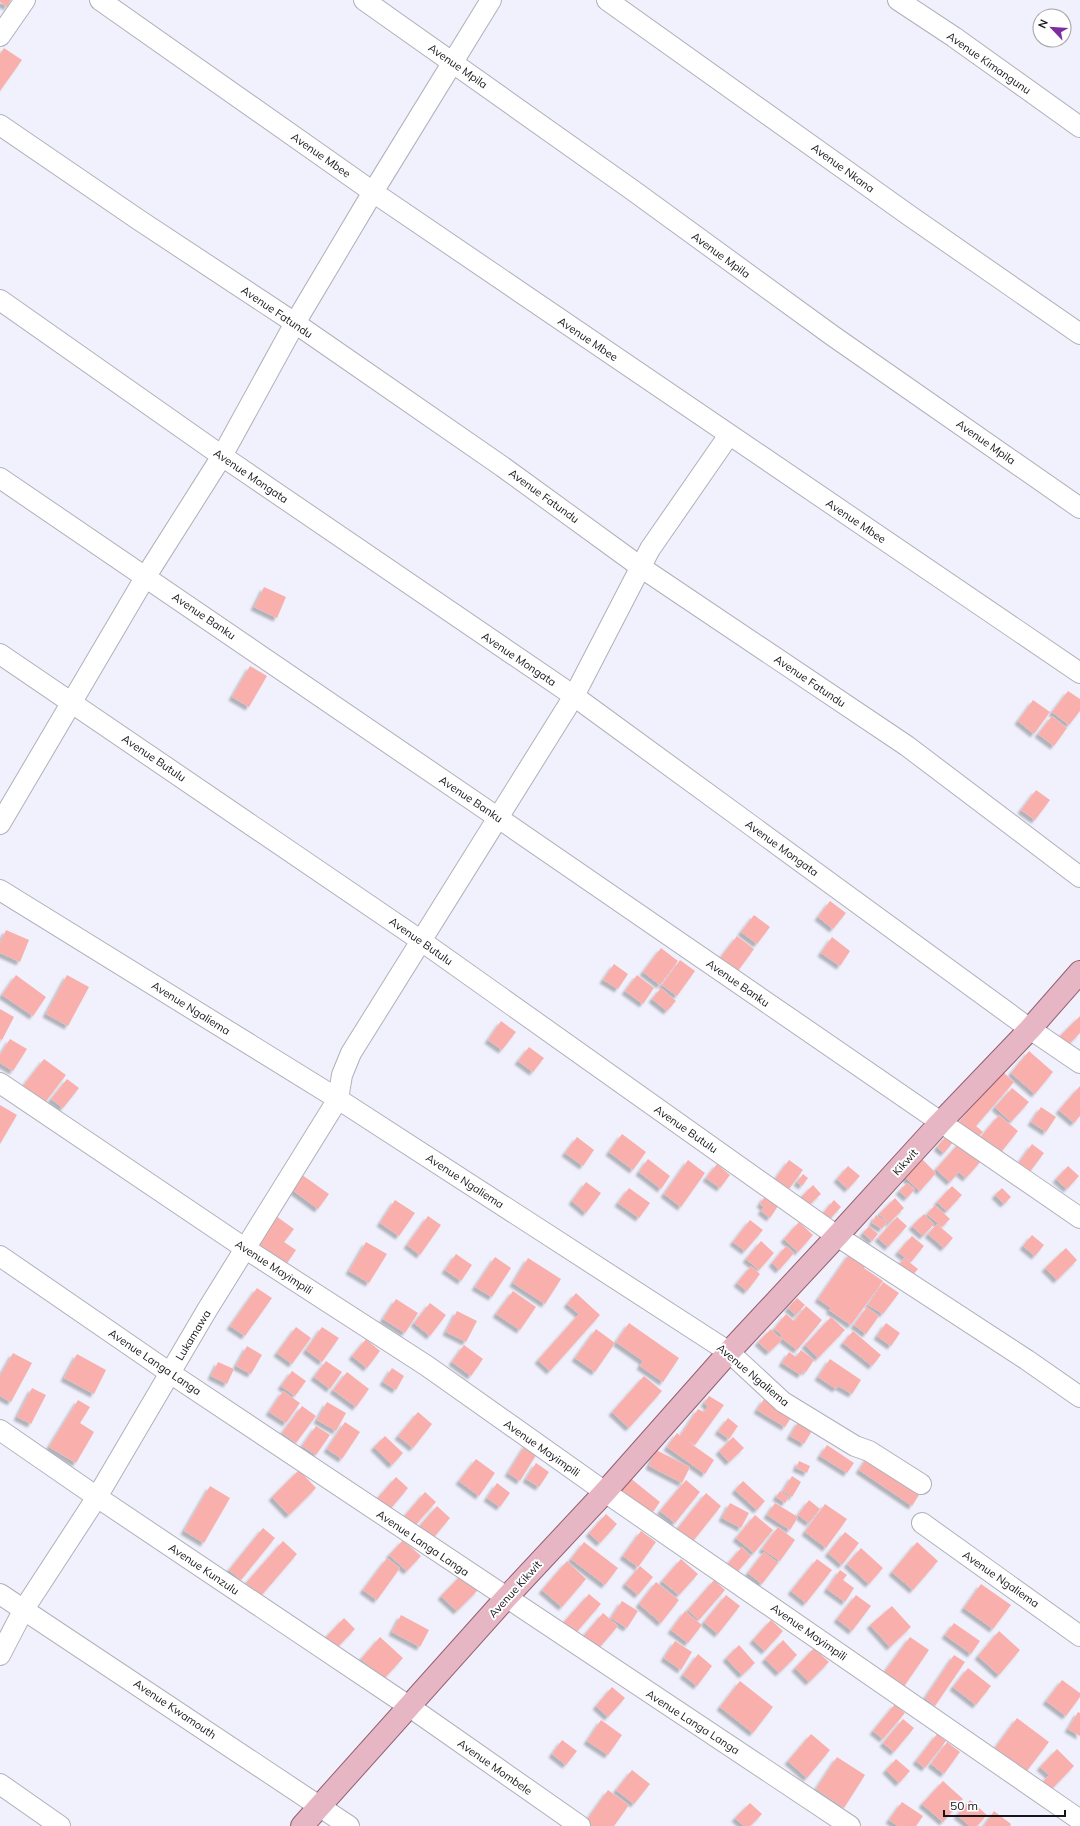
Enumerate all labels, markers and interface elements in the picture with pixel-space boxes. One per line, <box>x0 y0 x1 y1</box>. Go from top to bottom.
north arrow <box>1032 8 1072 48</box>
text: N <box>1035 17 1051 30</box>
street label: Avenue Kimangunu <box>944 29 1034 97</box>
street label: Avenue Mpila <box>426 40 490 92</box>
street label: Avenue Mbee <box>289 129 353 181</box>
street label: Avenue Nkana <box>809 140 877 196</box>
street label: Avenue Mpila <box>689 229 753 281</box>
street label: Avenue Fatundu <box>239 283 315 341</box>
street label: Avenue Mbee <box>555 314 621 364</box>
street label: Avenue Mpila <box>954 416 1018 468</box>
street label: Avenue Mongata <box>211 446 291 506</box>
street label: Avenue Fatundu <box>506 466 582 526</box>
street label: Avenue Mbee <box>823 496 889 546</box>
street label: Avenue Banku <box>170 590 238 642</box>
street label: Avenue Mongata <box>479 629 559 689</box>
street label: Avenue Fatundu <box>772 652 848 710</box>
street label: Avenue Butulu <box>119 731 189 785</box>
street label: Avenue Banku <box>437 773 505 825</box>
street label: Avenue Mongata <box>743 817 821 879</box>
street label: Avenue Butulu <box>387 914 455 968</box>
street label: Avenue Banku <box>704 956 772 1010</box>
street label: Avenue Ngaliema <box>149 978 233 1038</box>
street label: Avenue Butulu <box>652 1102 720 1156</box>
street label: Kikwit <box>889 1146 921 1178</box>
street label: Avenue Ngaliema <box>423 1151 507 1211</box>
street label: Avenue Mayimpili <box>233 1237 315 1297</box>
street label: Lukamawa <box>172 1307 214 1363</box>
street label: Avenue Langa Langa <box>106 1326 204 1398</box>
street label: Avenue Ngaliema <box>714 1341 792 1409</box>
street label: Avenue Mayimpili <box>501 1417 583 1479</box>
street label: Avenue Langa Langa <box>374 1507 472 1579</box>
street label: Avenue Kunzulu <box>166 1540 242 1598</box>
street label: Avenue Ngaliema <box>960 1547 1042 1611</box>
street label: Avenue Kikwit <box>486 1557 544 1621</box>
street label: Avenue Mayimpili <box>768 1601 850 1663</box>
street label: Avenue Kwamouth <box>131 1676 219 1742</box>
street label: Avenue Langa Langa <box>644 1687 742 1757</box>
street label: Avenue Mombele <box>455 1736 535 1798</box>
scale bar <box>944 1792 1065 1818</box>
text: 50 m <box>950 1798 978 1813</box>

